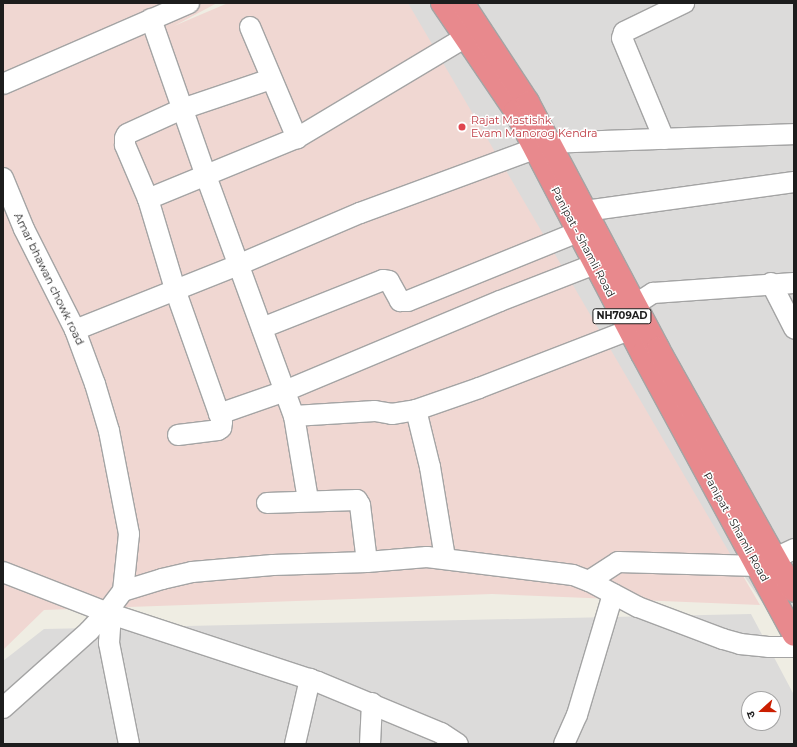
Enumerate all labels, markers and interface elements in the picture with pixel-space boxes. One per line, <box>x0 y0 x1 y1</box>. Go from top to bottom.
place label: Rajat Mastishk Evam Manorog Kendra <box>471 114 597 140</box>
marker: Rajat Mastishk Evam Manorog Kendra <box>456 121 468 133</box>
street label: Panipat - Shamli Road <box>548 185 618 299</box>
street label: Amar bhawan chowk road <box>11 211 87 347</box>
road number: NH709AD <box>592 308 652 324</box>
street label: Panipat - Shamli Road <box>700 470 772 584</box>
north arrow <box>741 691 781 731</box>
text: उ <box>743 709 758 720</box>

